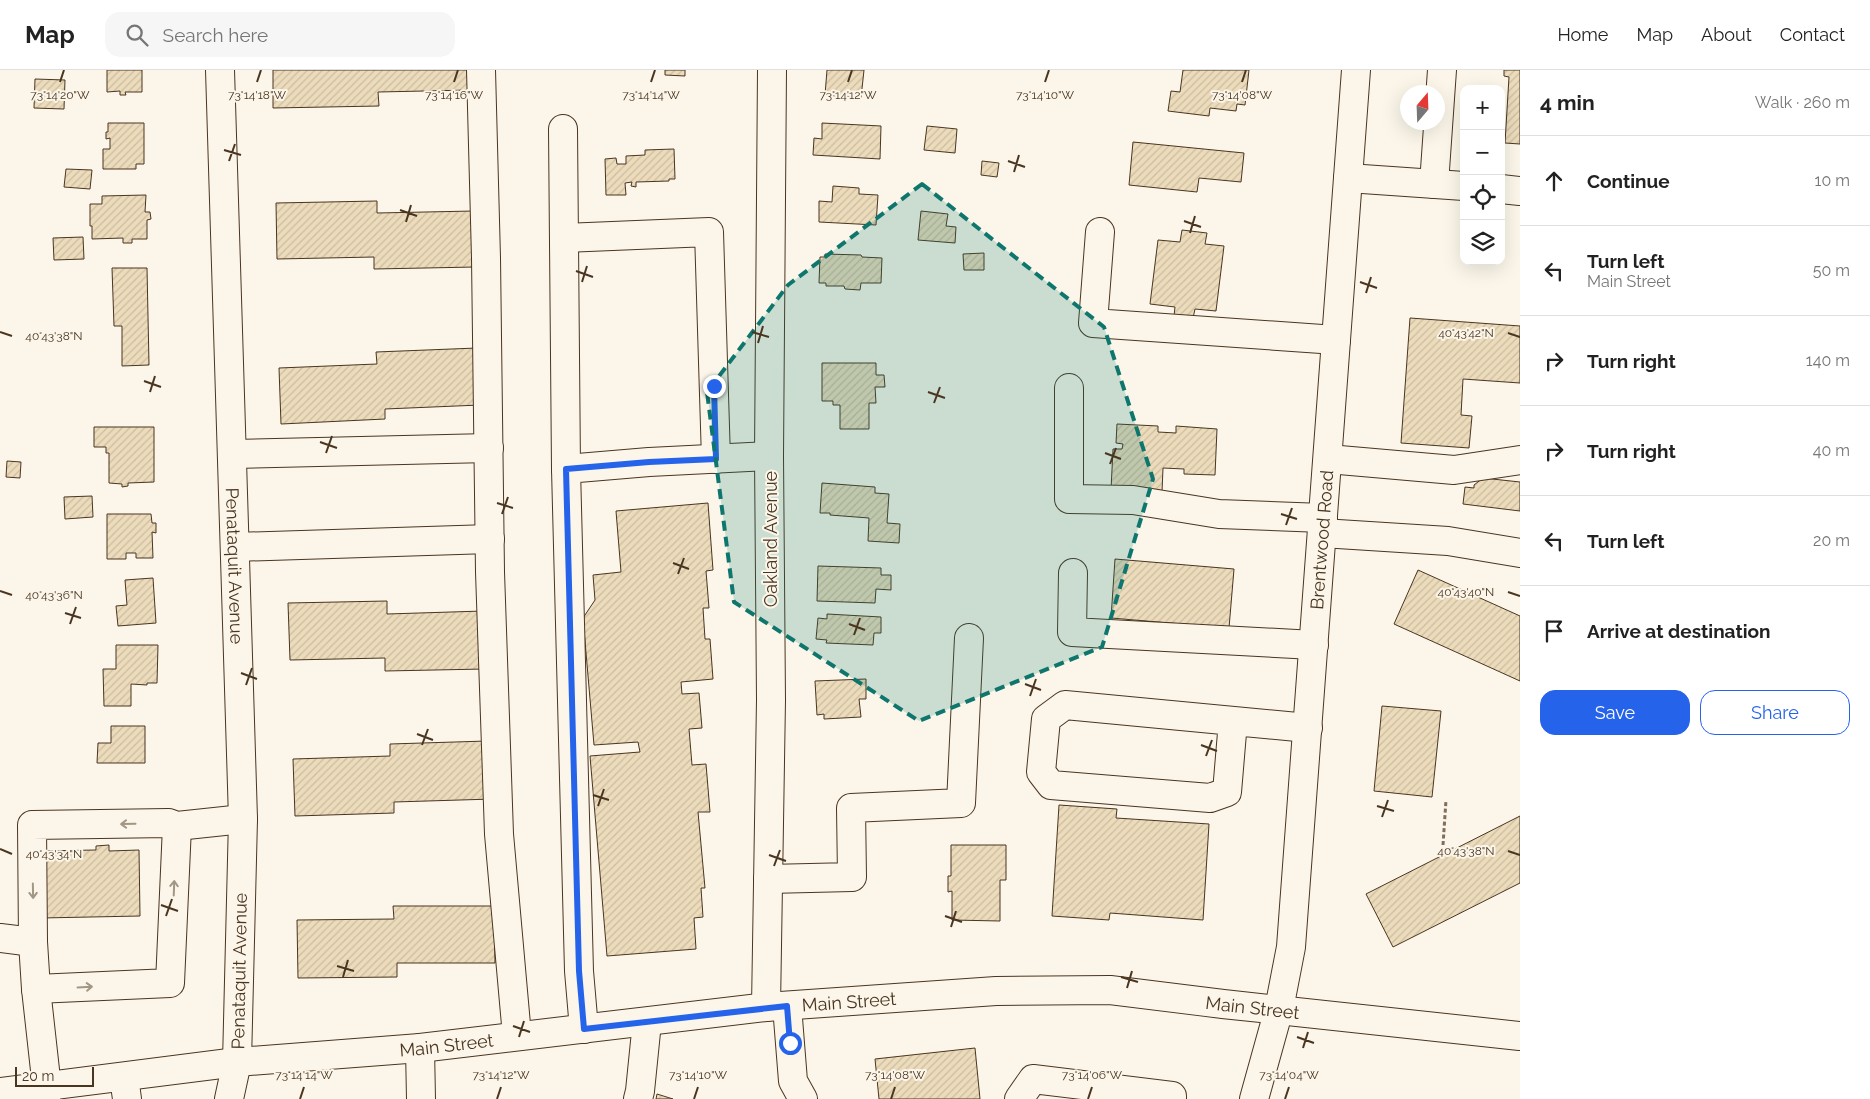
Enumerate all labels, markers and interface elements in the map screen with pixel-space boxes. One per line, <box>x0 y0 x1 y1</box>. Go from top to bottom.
search box <box>105 12 455 57</box>
text: Map <box>25 20 75 49</box>
icon: search <box>123 21 151 49</box>
text: Search here <box>163 24 268 46</box>
text: Home <box>1557 24 1608 45</box>
text: Map <box>1636 24 1673 45</box>
text: About <box>1701 24 1752 45</box>
text: Contact <box>1780 24 1845 45</box>
north arrow <box>1400 85 1445 130</box>
map controls <box>1460 85 1505 265</box>
button: + <box>1460 85 1505 130</box>
text: 73°14'20"W <box>30 88 90 102</box>
text: 73°14'18"W <box>228 88 286 102</box>
text: 73°14'16"W <box>425 88 484 102</box>
text: 73°14'14"W <box>622 88 680 102</box>
text: 73°14'12"W <box>819 88 877 102</box>
text: 73°14'10"W <box>1016 88 1075 102</box>
text: 73°14'08"W <box>1212 88 1273 102</box>
text: 4 min <box>1540 90 1595 115</box>
text: Walk · 260 m <box>1755 93 1850 112</box>
button: − <box>1460 130 1505 175</box>
icon: ahead <box>1540 167 1568 195</box>
text: Continue <box>1587 170 1670 192</box>
text: 10 m <box>1815 171 1850 190</box>
button: locate <box>1460 175 1505 220</box>
button: layers <box>1460 220 1505 265</box>
text: Turn left <box>1587 250 1664 272</box>
icon: left <box>1540 257 1568 285</box>
text: 50 m <box>1813 261 1850 280</box>
text: Main Street <box>1587 272 1671 291</box>
text: 40°43'42"N <box>1438 326 1494 340</box>
text: 40°43'38"N <box>25 329 83 343</box>
icon: right <box>1540 347 1568 375</box>
text: Turn right <box>1587 350 1676 372</box>
text: 140 m <box>1806 351 1850 370</box>
route end <box>703 375 726 398</box>
icon: right <box>1540 437 1568 465</box>
text: Turn right <box>1587 440 1676 462</box>
text: 40 m <box>1813 441 1850 460</box>
street label: Brentwood Road <box>1306 469 1337 610</box>
street label: Oakland Avenue <box>760 470 781 607</box>
street label: Penataquit Avenue <box>222 487 248 645</box>
icon: left <box>1540 527 1568 555</box>
text: Turn left <box>1587 530 1664 552</box>
text: 20 m <box>1813 531 1850 550</box>
text: 40°43'40"N <box>1438 585 1494 599</box>
text: 40°43'36"N <box>25 588 83 602</box>
icon: arrive <box>1540 617 1568 645</box>
text: Arrive at destination <box>1587 620 1771 642</box>
button: Save <box>1540 690 1690 735</box>
button: Share <box>1700 690 1850 735</box>
one-way arrow <box>121 819 137 829</box>
text: 40°43'38"N <box>1437 844 1495 858</box>
text: 40°43'34"N <box>26 847 82 861</box>
one-way arrow <box>169 880 179 896</box>
one-way arrow <box>28 883 37 899</box>
street label: Penataquit Avenue <box>227 892 251 1049</box>
one-way arrow <box>77 982 93 991</box>
street label: Main Street <box>801 987 897 1015</box>
street label: Main Street <box>1204 991 1301 1023</box>
street label: Main Street <box>399 1029 495 1060</box>
route start <box>779 1032 802 1055</box>
scale bar <box>15 1064 94 1087</box>
text: 20 m <box>22 1068 54 1084</box>
text: 73°14'14"W <box>275 1068 333 1082</box>
text: 73°14'12"W <box>472 1068 530 1082</box>
text: 73°14'10"W <box>669 1068 728 1082</box>
text: 73°14'08"W <box>865 1068 926 1082</box>
text: 73°14'06"W <box>1062 1068 1123 1082</box>
text: 73°14'04"W <box>1259 1068 1319 1082</box>

